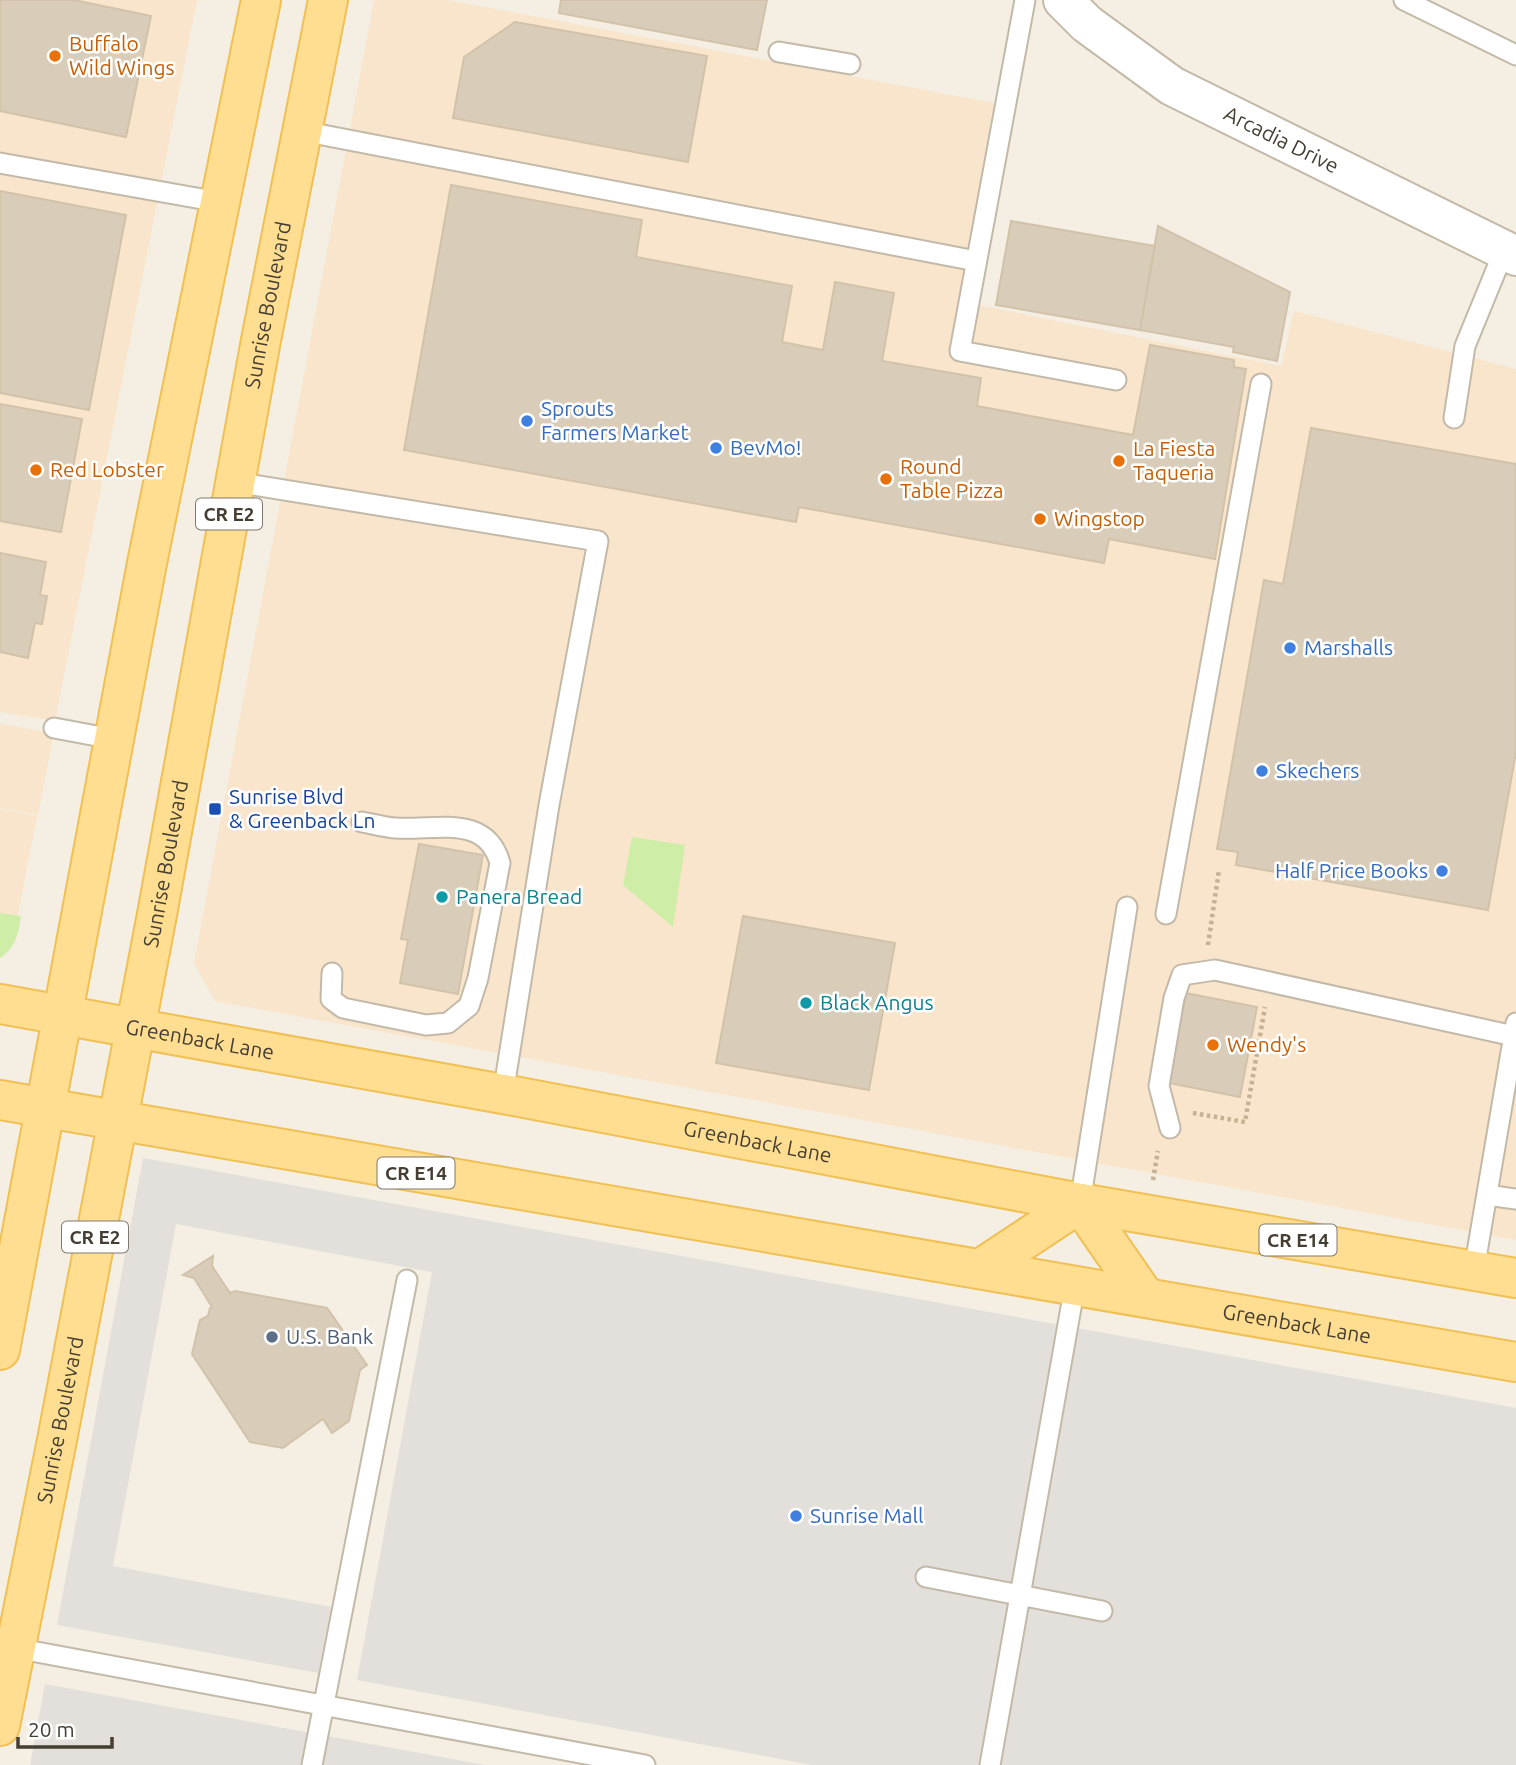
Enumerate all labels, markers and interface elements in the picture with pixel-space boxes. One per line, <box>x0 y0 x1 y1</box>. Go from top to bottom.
place label: Buffalo Wild Wings <box>69 31 175 79</box>
marker: Buffalo Wild Wings <box>47 48 63 64</box>
street label: Arcadia Drive <box>1220 101 1343 177</box>
street label: Sunrise Boulevard <box>239 219 295 390</box>
place label: Sprouts Farmers Market <box>541 396 689 444</box>
marker: Sprouts Farmers Market <box>519 413 535 429</box>
place label: BevMo! <box>730 435 801 459</box>
place label: La Fiesta Taqueria <box>1133 436 1215 484</box>
marker: BevMo! <box>708 440 724 456</box>
marker: La Fiesta Taqueria <box>1111 453 1127 469</box>
place label: Round Table Pizza <box>900 454 1004 502</box>
place label: Red Lobster <box>50 457 164 481</box>
marker: Red Lobster <box>28 462 44 478</box>
marker: Round Table Pizza <box>878 471 894 487</box>
road number: CR E2 <box>196 499 262 530</box>
place label: Wingstop <box>1054 506 1145 530</box>
marker: Wingstop <box>1032 511 1048 527</box>
place label: Marshalls <box>1304 635 1393 659</box>
marker: Marshalls <box>1282 640 1298 656</box>
place label: Skechers <box>1276 758 1359 782</box>
marker: Skechers <box>1254 763 1270 779</box>
street label: Sunrise Boulevard <box>138 778 192 949</box>
place label: Sunrise Blvd & Greenback Ln <box>229 784 376 832</box>
marker: Sunrise Blvd & Greenback Ln <box>207 801 223 817</box>
place label: Half Price Books <box>1275 858 1428 882</box>
marker: Half Price Books <box>1434 863 1450 879</box>
place label: Panera Bread <box>456 884 582 908</box>
marker: Panera Bread <box>434 889 450 905</box>
place label: Black Angus <box>820 990 934 1014</box>
marker: Black Angus <box>798 995 814 1011</box>
street label: Greenback Lane <box>124 1014 276 1064</box>
place label: Wendy's <box>1227 1032 1306 1056</box>
marker: Wendy's <box>1205 1037 1221 1053</box>
street label: Greenback Lane <box>682 1115 834 1167</box>
road number: CR E14 <box>378 1158 454 1189</box>
road number: CR E2 <box>62 1222 128 1252</box>
road number: CR E14 <box>1260 1224 1336 1256</box>
street label: Greenback Lane <box>1221 1298 1373 1348</box>
place label: U.S. Bank <box>286 1324 374 1348</box>
marker: U.S. Bank <box>264 1329 280 1345</box>
street label: Sunrise Boulevard <box>32 1334 87 1505</box>
place label: Sunrise Mall <box>810 1503 924 1527</box>
marker: Sunrise Mall <box>788 1508 804 1524</box>
scale bar <box>18 1706 112 1750</box>
text: 20 m <box>28 1717 75 1741</box>

